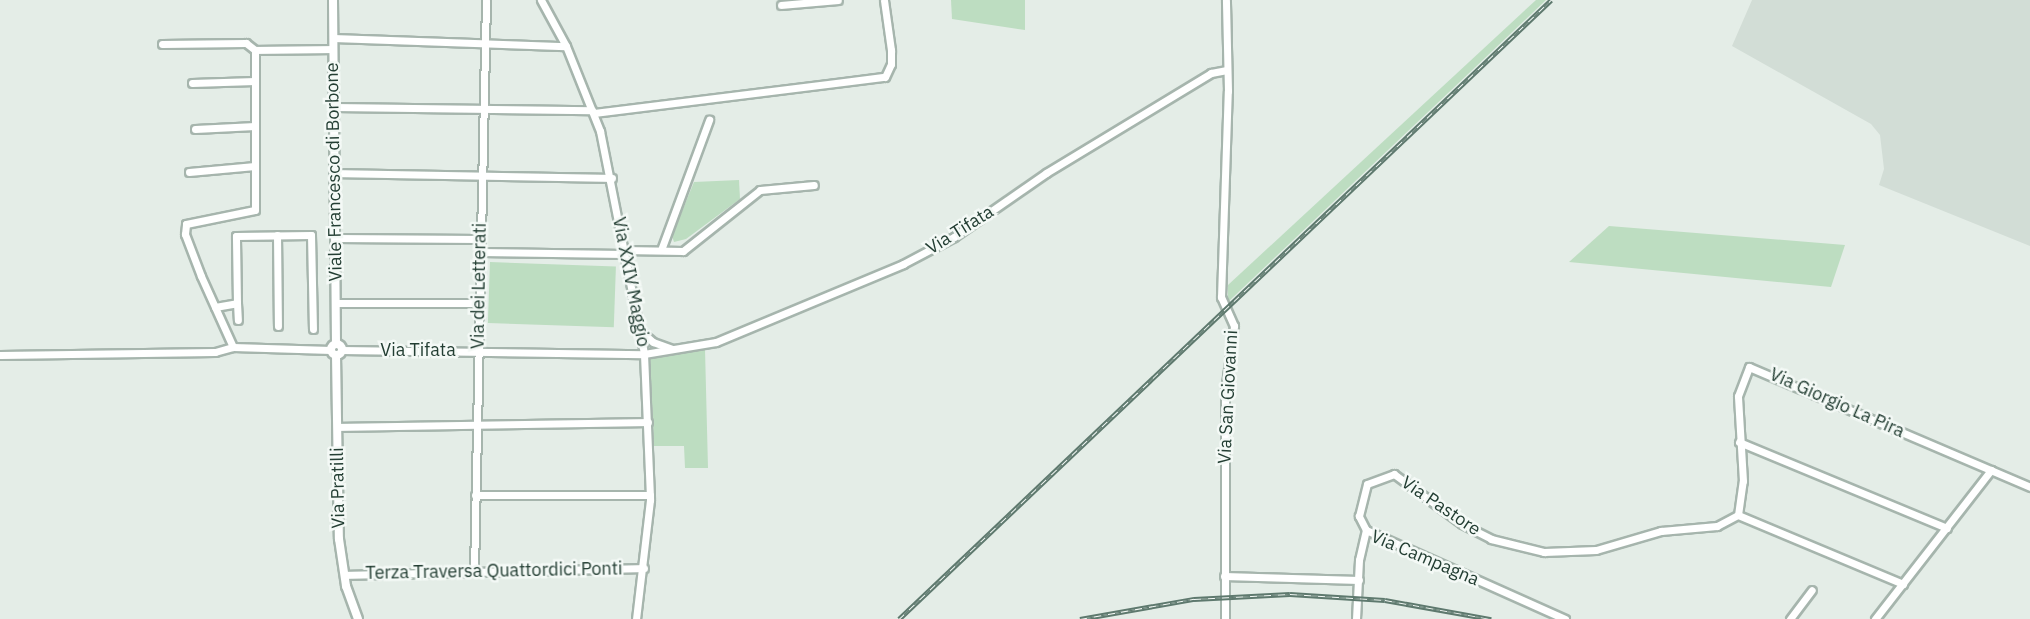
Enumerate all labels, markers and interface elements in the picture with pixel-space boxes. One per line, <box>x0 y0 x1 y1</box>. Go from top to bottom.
street label: Viale Francesco di Borbone <box>321 62 347 282</box>
street label: Via Tifata <box>922 201 998 259</box>
street label: Via XXIV Maggio <box>608 215 654 349</box>
street label: Via dei Letterati <box>467 223 491 349</box>
street label: Via San Giovanni <box>1214 329 1242 465</box>
street label: Via Tifata <box>380 339 456 361</box>
street label: Via Giorgio La Pira <box>1766 364 1908 442</box>
street label: Via Pratilli <box>326 447 350 529</box>
street label: Via Pastore <box>1397 472 1485 540</box>
street label: Via Campagna <box>1368 526 1482 590</box>
street label: Terza Traversa Quattordici Ponti <box>365 558 623 584</box>

